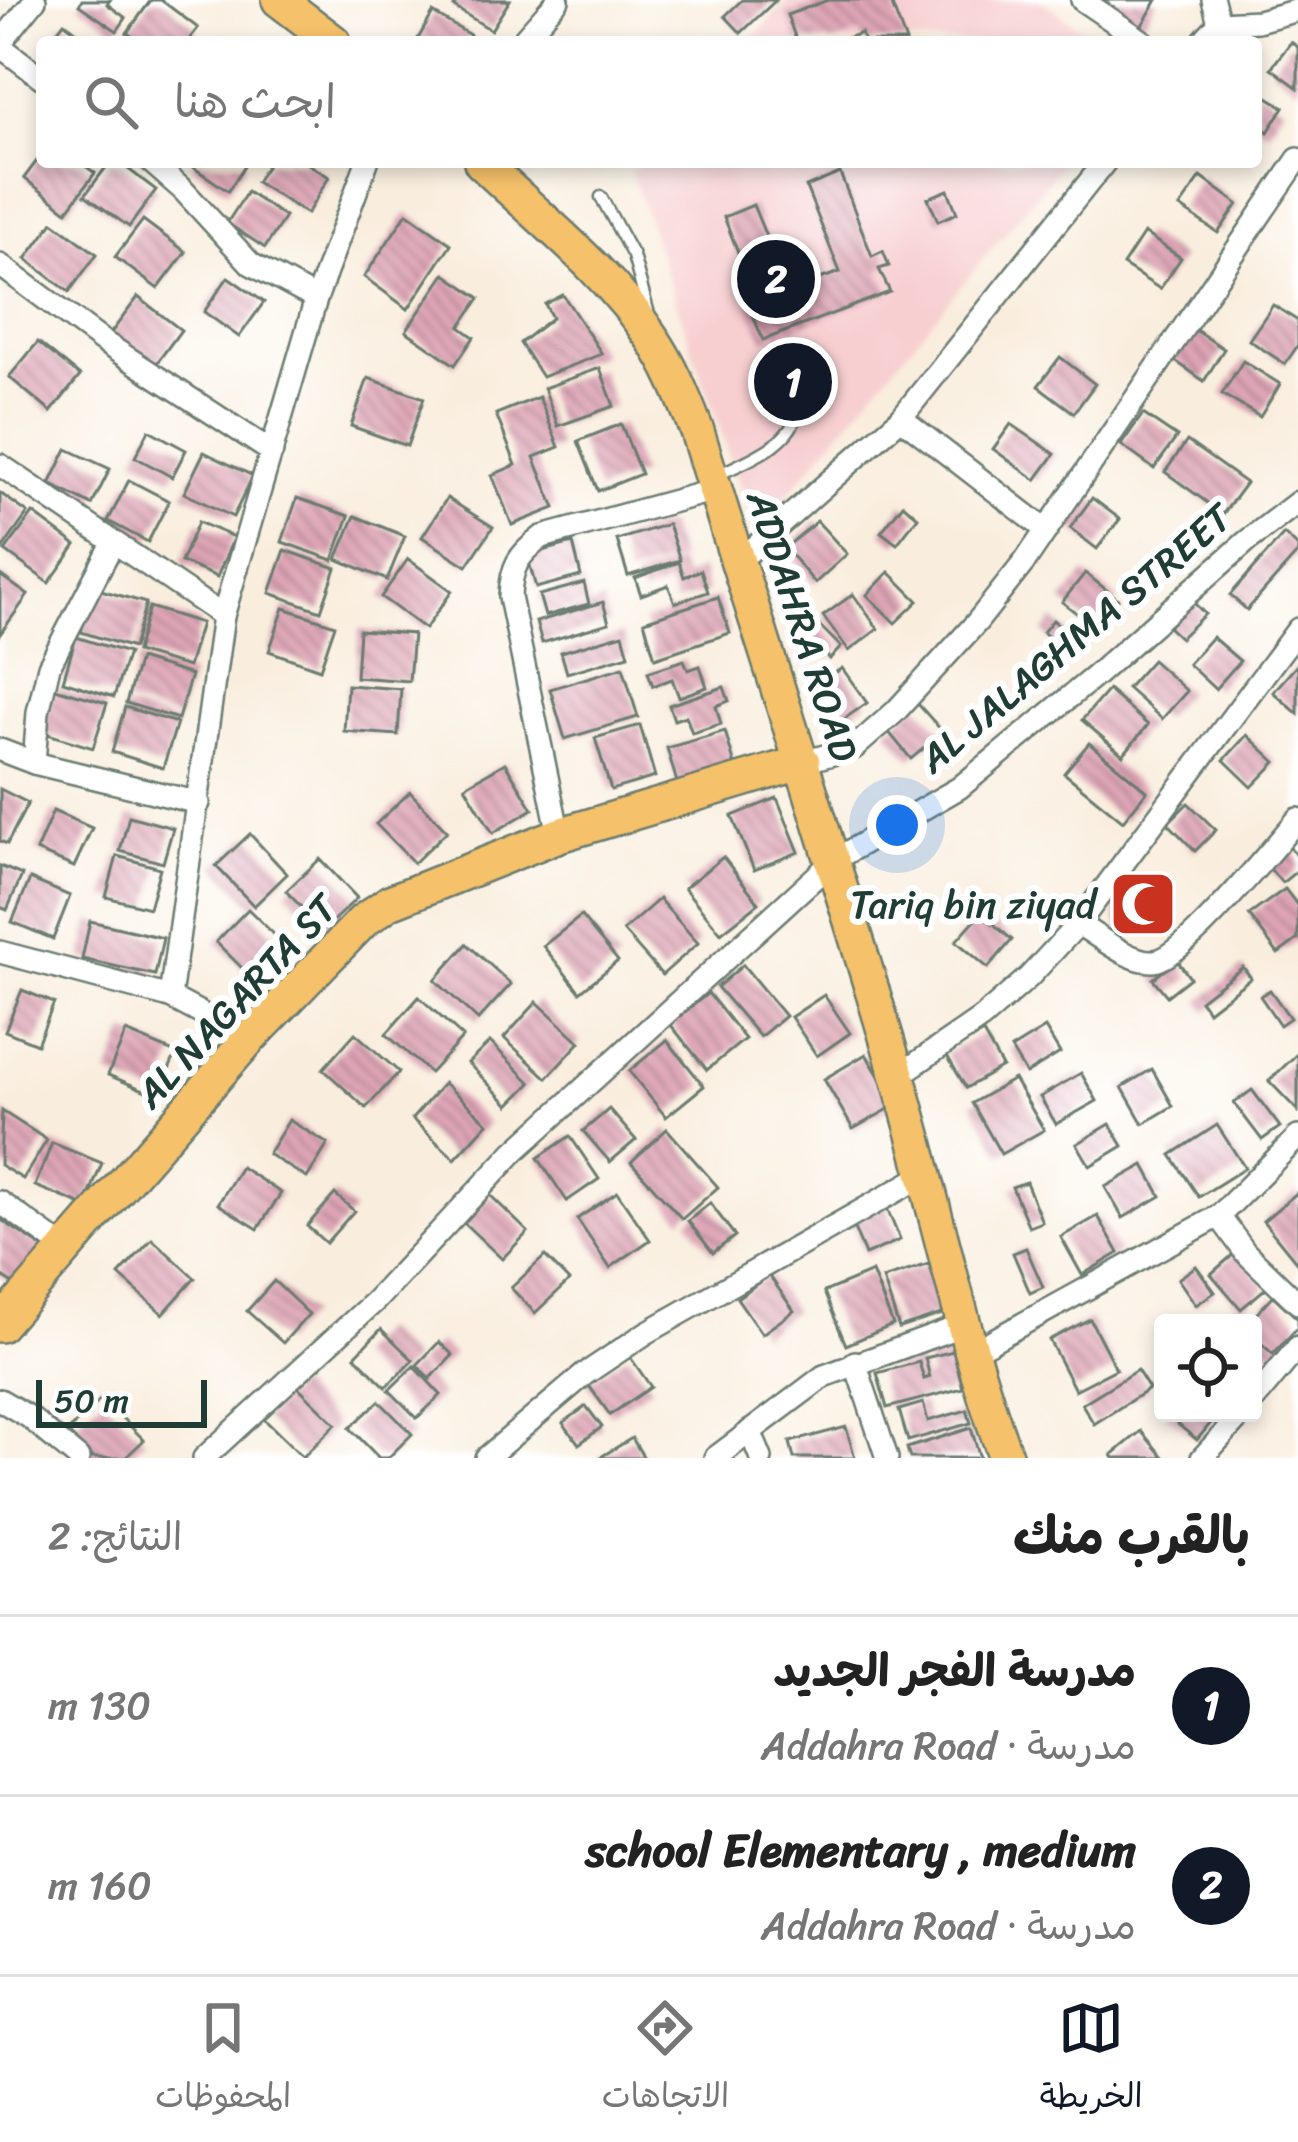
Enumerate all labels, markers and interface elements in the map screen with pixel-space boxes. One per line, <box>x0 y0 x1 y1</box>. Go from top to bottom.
search box <box>36 36 1262 168</box>
text: ابحث هنا <box>174 62 336 142</box>
icon: search <box>78 69 144 135</box>
pin: 2 <box>737 234 815 324</box>
pin: 1 <box>754 337 832 427</box>
street label: ADDAHRA ROAD <box>726 480 879 771</box>
street label: AL JALAGHMA STREET <box>901 484 1250 791</box>
your location <box>867 795 927 855</box>
mosque icon: Tariq bin ziyad <box>1108 869 1178 939</box>
place label: Tariq bin ziyad <box>850 870 1098 939</box>
street label: AL NAGARTA ST <box>117 876 356 1125</box>
map controls <box>1154 1314 1262 1422</box>
button: locate <box>1154 1314 1262 1422</box>
text: 50 m <box>54 1372 129 1430</box>
scale bar <box>36 1374 207 1427</box>
text: بالقرب منك <box>1013 1491 1250 1581</box>
text: النتائج: 2 <box>48 1502 182 1571</box>
text: مدرسة الفجر الجديد <box>773 1631 1136 1711</box>
text: 130 m <box>48 1671 151 1740</box>
text: 1 <box>1203 1671 1219 1740</box>
text: مدرسة · Addahra Road <box>761 1711 1136 1780</box>
text: school Elementary , medium <box>586 1811 1136 1891</box>
text: 160 m <box>48 1851 152 1920</box>
text: 2 <box>1200 1851 1222 1920</box>
text: مدرسة · Addahra Road <box>761 1891 1136 1960</box>
tab: المحفوظات <box>155 1995 291 2125</box>
tab: الاتجاهات <box>602 1995 729 2125</box>
tab: الخريطة <box>1040 1995 1143 2125</box>

